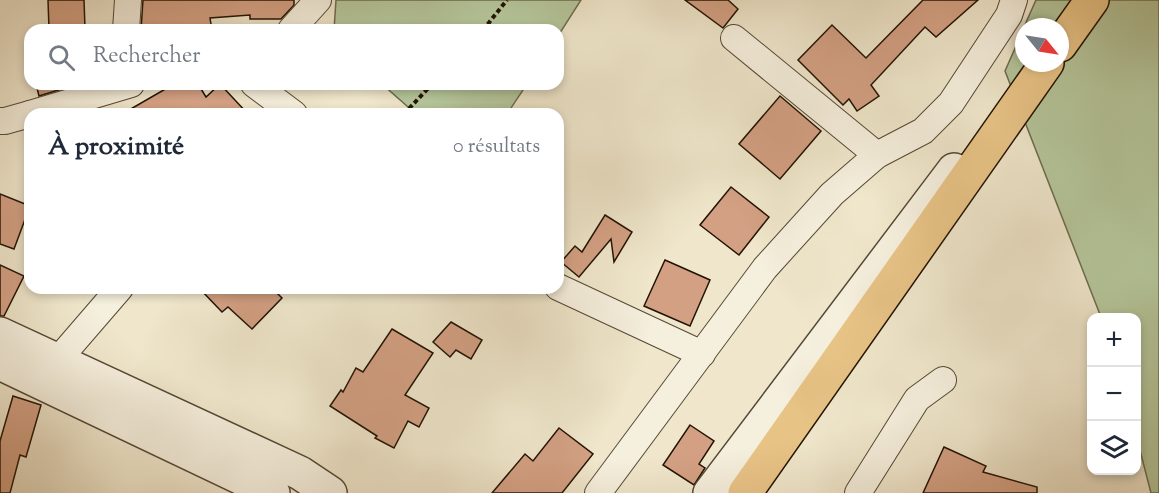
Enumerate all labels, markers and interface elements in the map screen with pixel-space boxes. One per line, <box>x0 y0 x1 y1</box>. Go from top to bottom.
north arrow <box>1015 18 1069 72</box>
search box <box>24 24 564 90</box>
icon: search <box>45 41 78 74</box>
text: Rechercher <box>93 41 200 73</box>
text: À proximité <box>48 129 184 166</box>
text: 0 résultats <box>453 133 540 162</box>
map controls <box>1087 313 1141 475</box>
button: + <box>1087 313 1141 367</box>
button: − <box>1087 367 1141 421</box>
button: layers <box>1087 421 1141 475</box>

